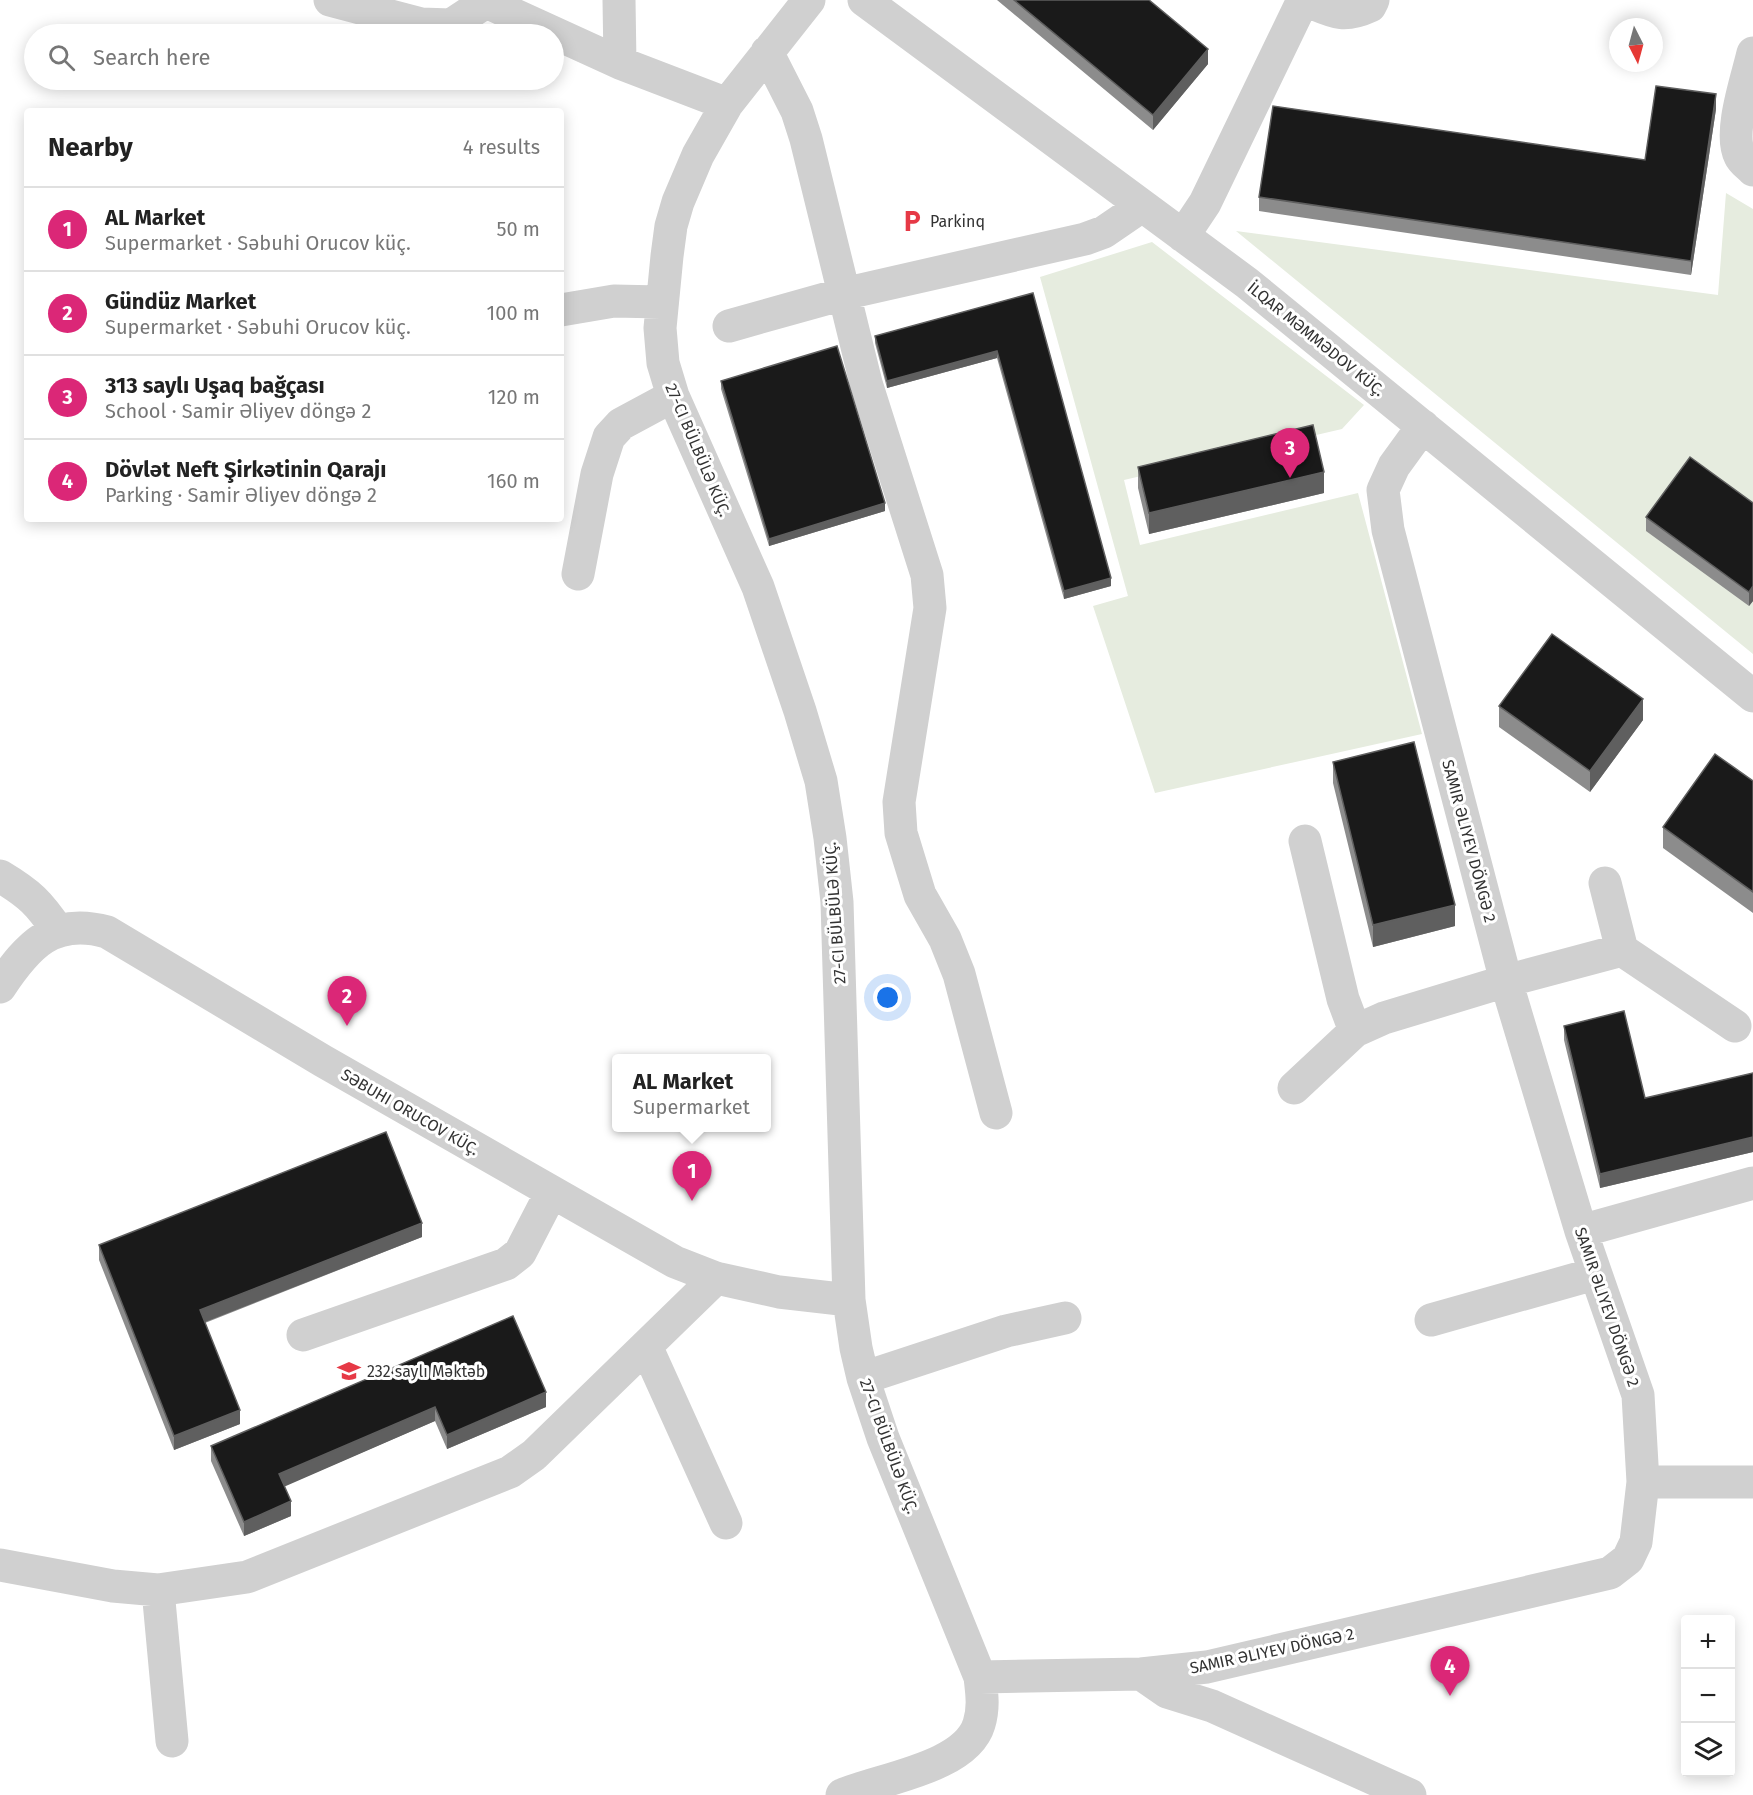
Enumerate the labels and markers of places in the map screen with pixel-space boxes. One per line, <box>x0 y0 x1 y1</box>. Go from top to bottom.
parking icon: Parkinq <box>899 208 925 234</box>
place label: Parkinq <box>930 212 985 231</box>
pin: 3 <box>1270 428 1310 478</box>
pin: 2 <box>328 976 366 1026</box>
pin: 1 <box>672 1152 712 1201</box>
school or university icon: 232 saylı Məktəb <box>336 1358 362 1384</box>
place label: 232 saylı Məktəb <box>367 1362 485 1381</box>
pin: 4 <box>1430 1646 1470 1696</box>

